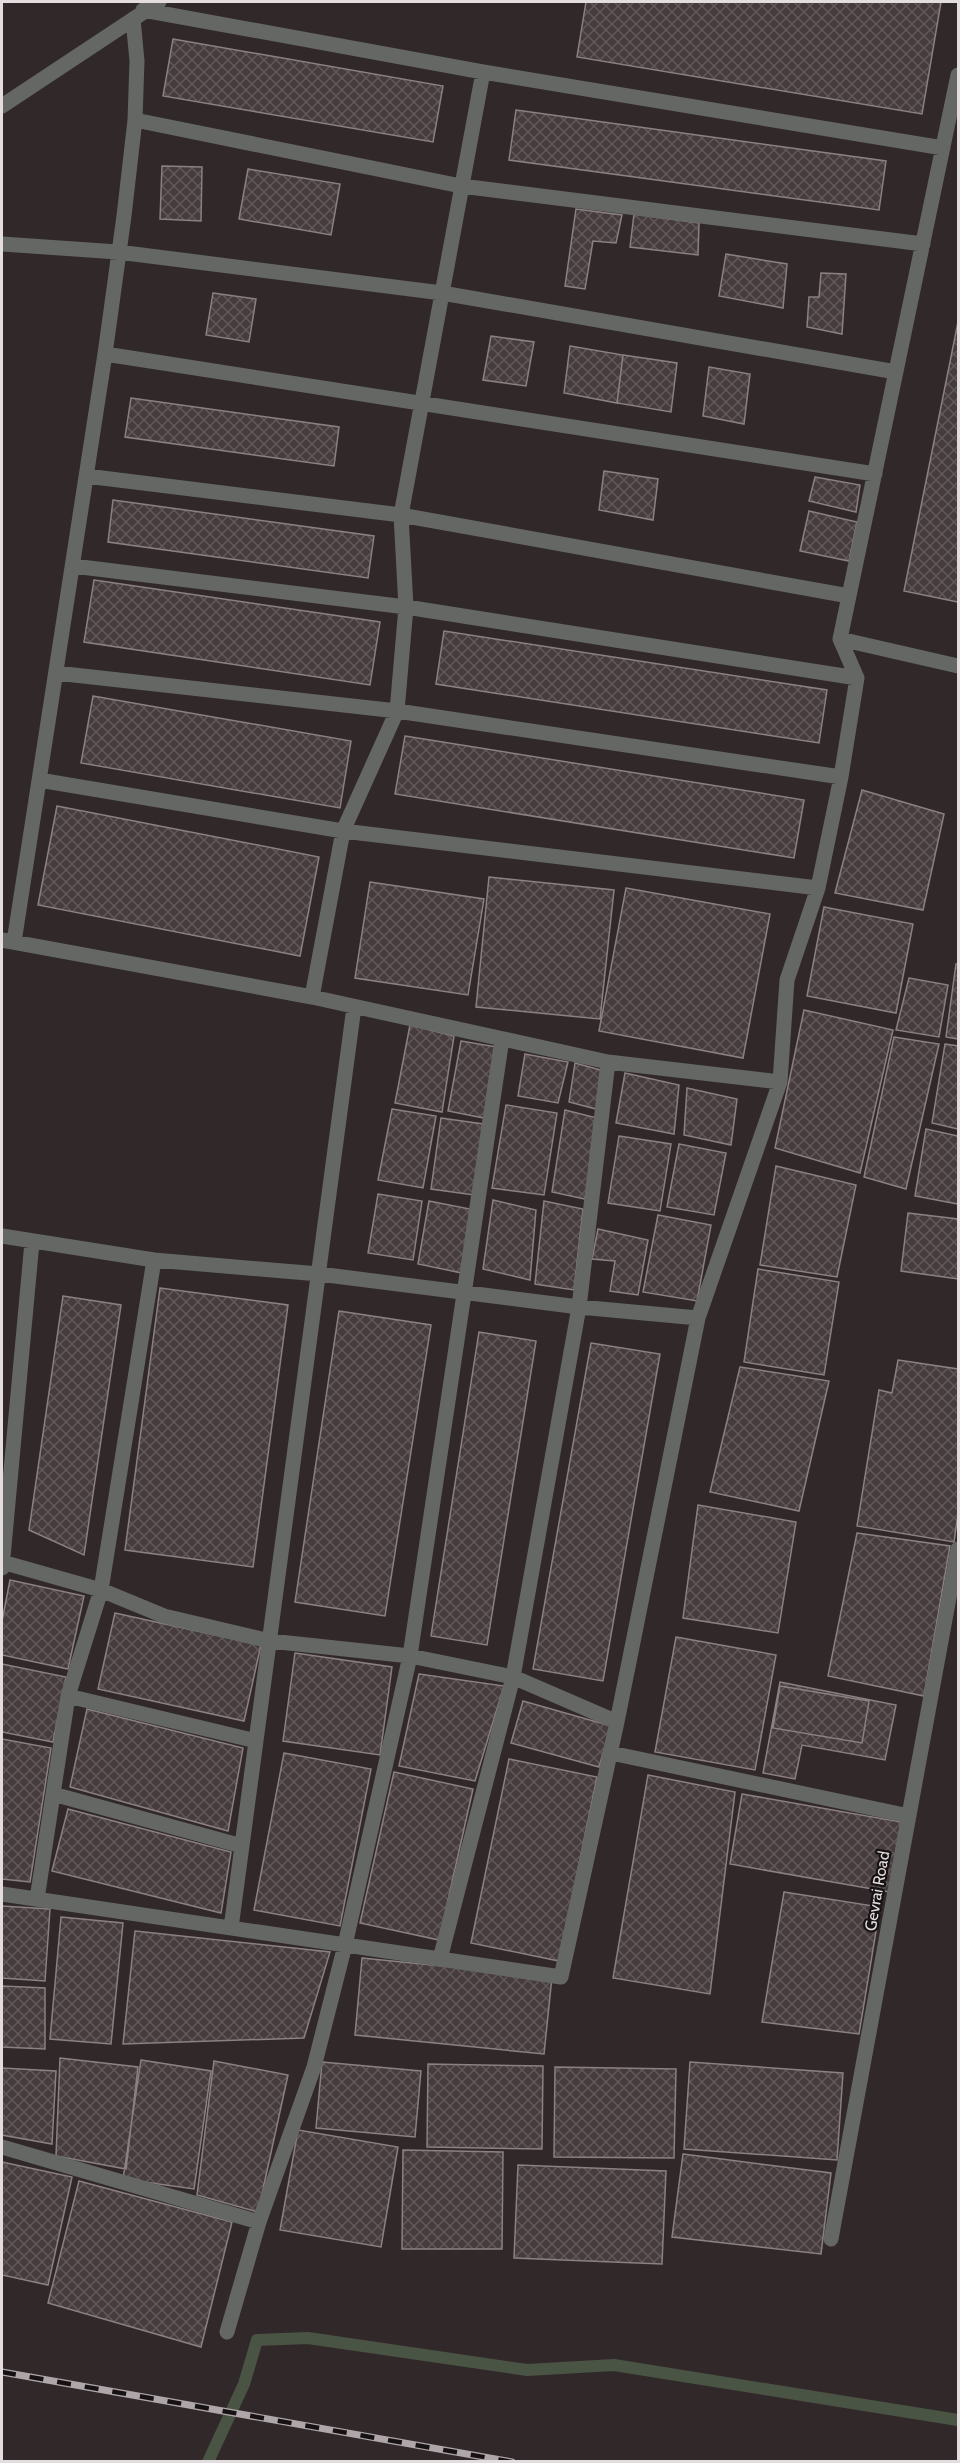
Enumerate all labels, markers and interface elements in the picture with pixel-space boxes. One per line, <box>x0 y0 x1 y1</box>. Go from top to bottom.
street label: Gevrai Road <box>861 1849 893 1933</box>

